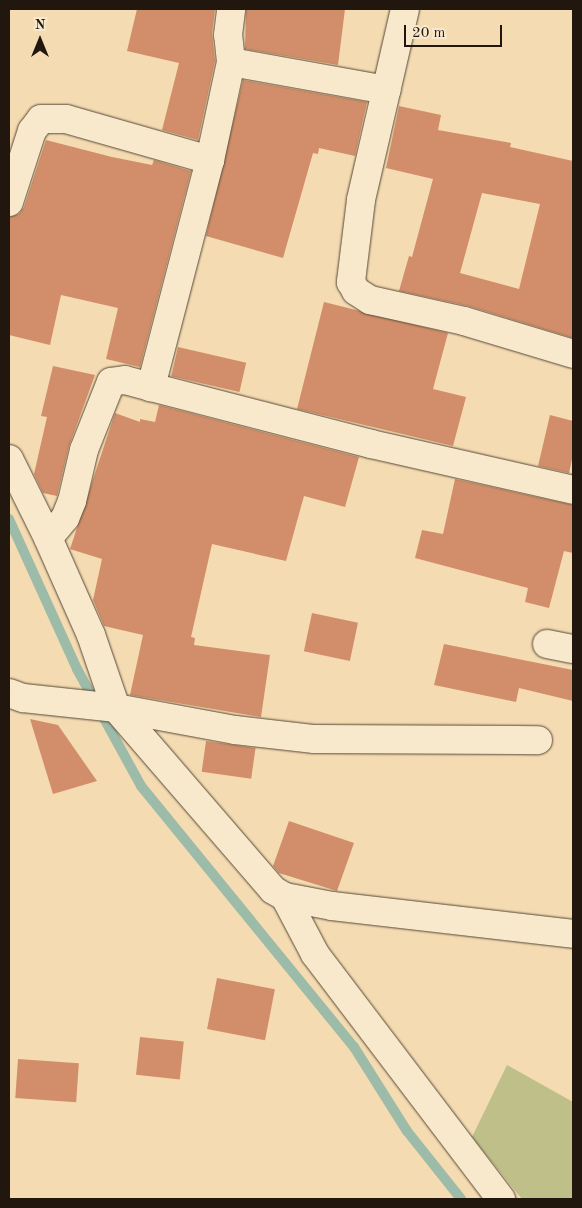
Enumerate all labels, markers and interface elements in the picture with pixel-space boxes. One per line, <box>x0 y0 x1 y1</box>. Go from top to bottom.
north arrow <box>15 15 65 65</box>
scale bar <box>407 15 504 47</box>
text: N <box>35 18 45 32</box>
text: 20 m <box>412 26 446 41</box>

